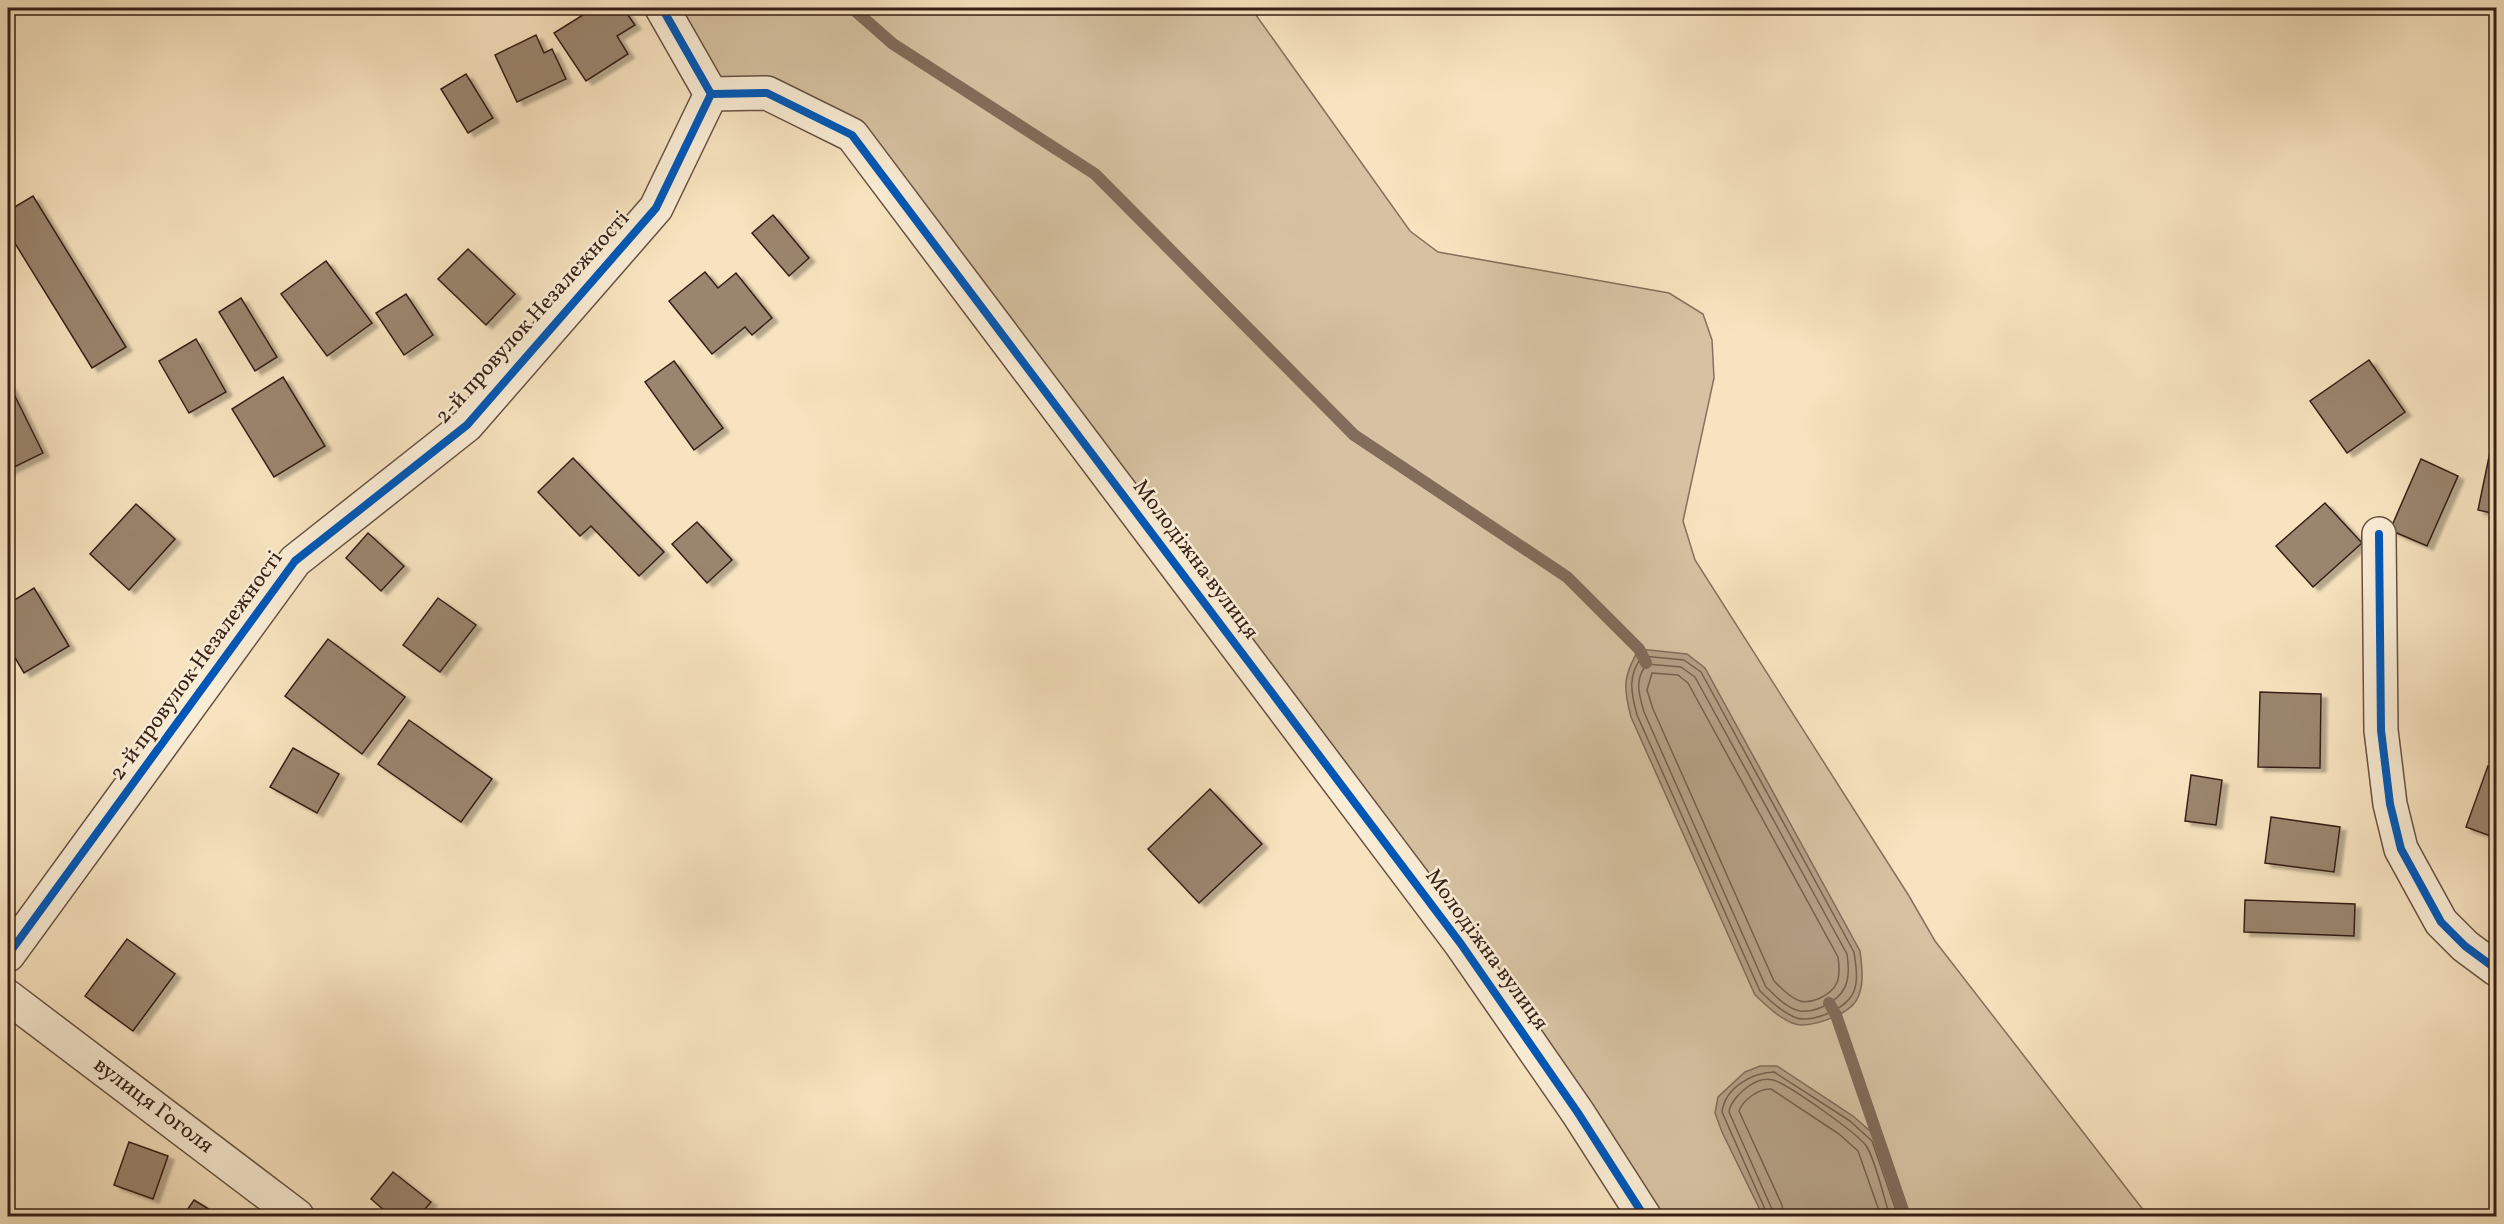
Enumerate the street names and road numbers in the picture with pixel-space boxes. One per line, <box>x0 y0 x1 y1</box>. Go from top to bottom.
street label: 2-й провулок Незалежності <box>429 205 637 431</box>
street label: Молодіжна вулиця <box>1125 474 1265 646</box>
street label: 2-й провулок Незалежності <box>103 545 291 787</box>
street label: Молодіжна вулиця <box>1417 863 1555 1037</box>
street label: вулиця Гоголя <box>86 1050 220 1162</box>

